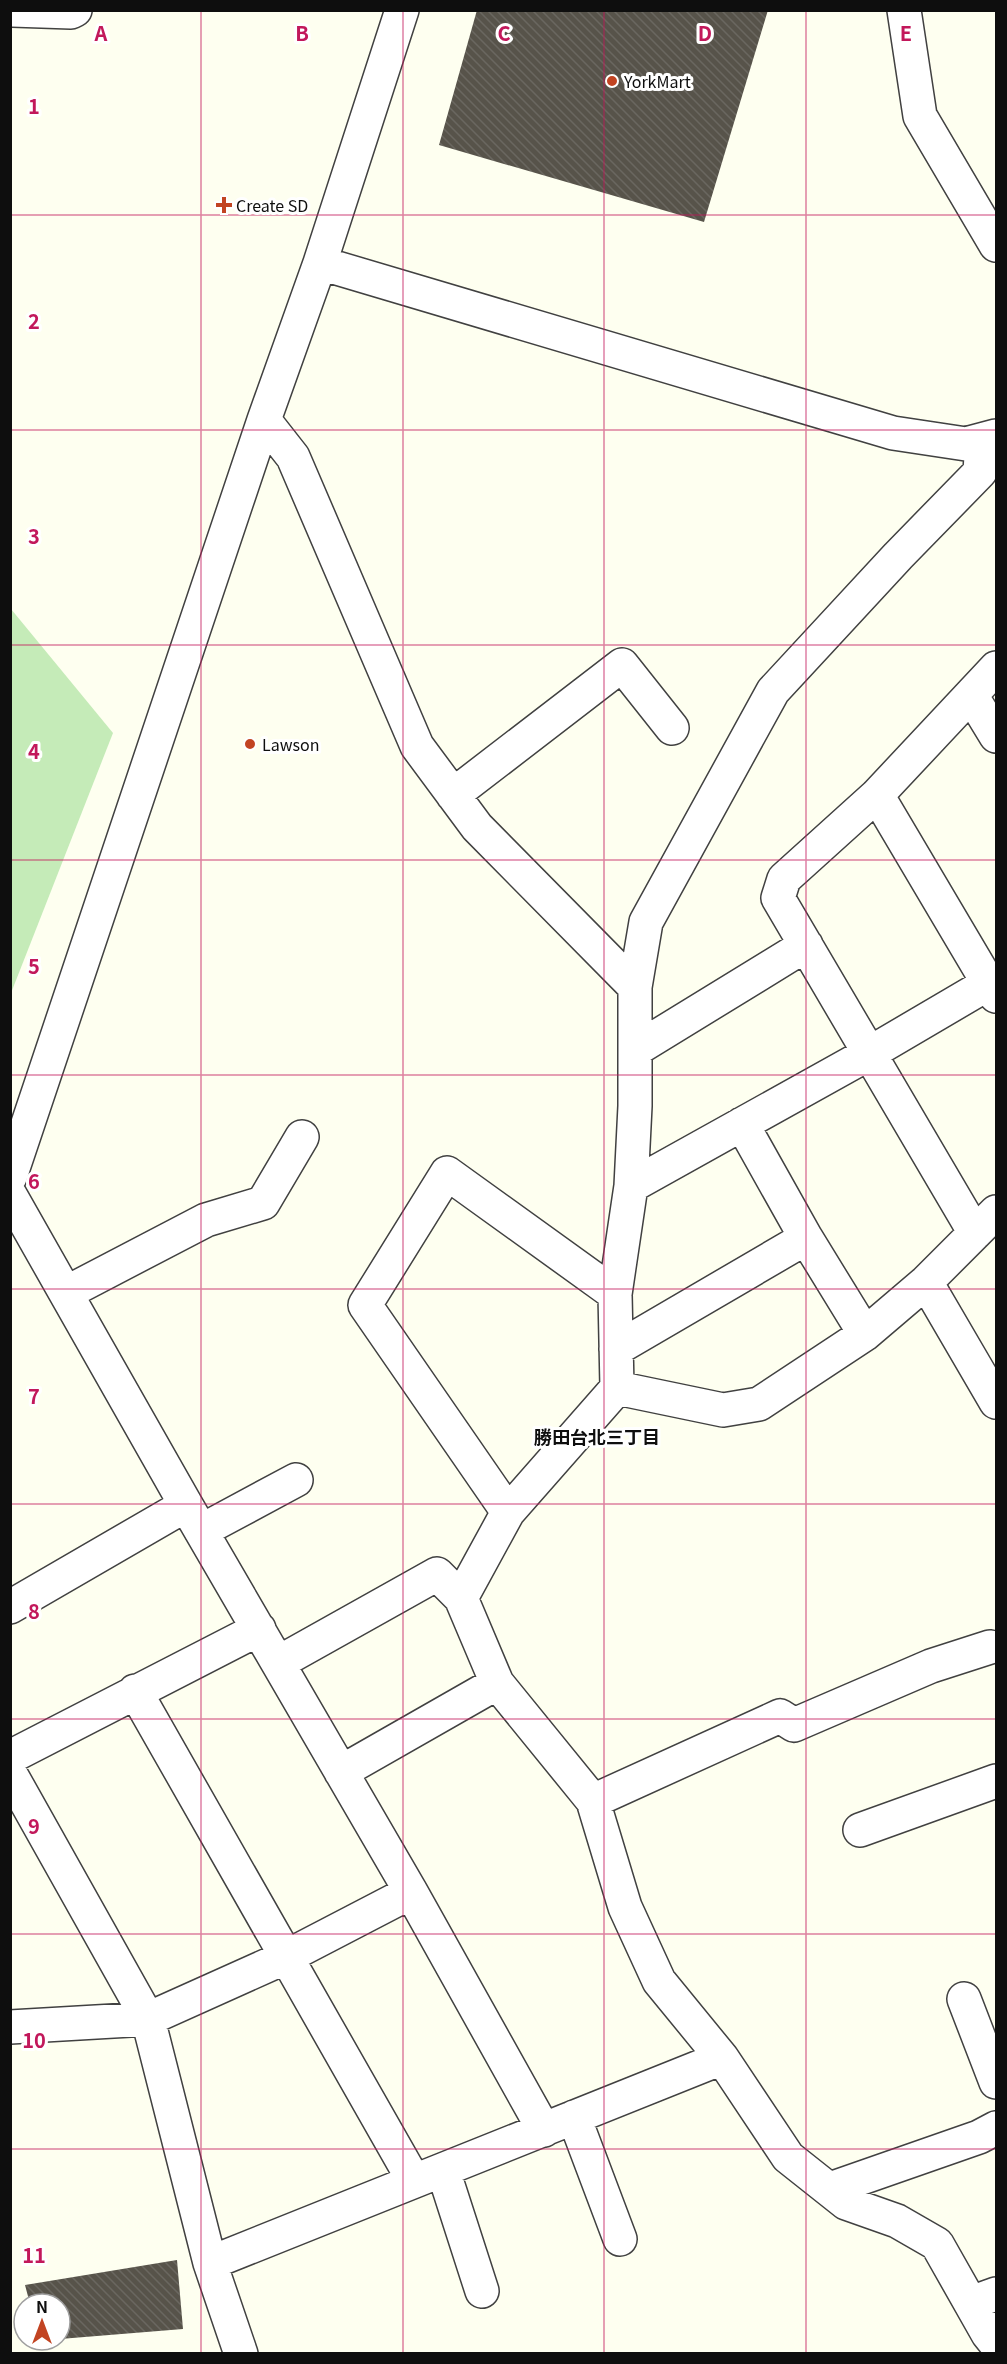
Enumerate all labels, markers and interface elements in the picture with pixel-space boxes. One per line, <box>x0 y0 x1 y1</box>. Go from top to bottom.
text: A <box>94 18 108 47</box>
text: B <box>295 18 309 47</box>
text: C <box>497 18 511 47</box>
text: D <box>698 18 712 47</box>
text: E <box>900 18 912 47</box>
place label: YorkMart <box>623 69 691 93</box>
marker: YorkMart <box>605 74 619 88</box>
text: 1 <box>28 91 40 120</box>
place label: Create SD <box>236 193 308 217</box>
marker: Create SD <box>217 198 231 212</box>
text: 2 <box>28 306 40 335</box>
text: 3 <box>28 521 40 550</box>
place label: Lawson <box>262 732 319 756</box>
text: 4 <box>28 736 40 765</box>
marker: Lawson <box>243 737 257 751</box>
text: 5 <box>28 951 40 980</box>
text: 6 <box>28 1166 40 1195</box>
text: 7 <box>28 1381 40 1410</box>
district label: 勝田台北三丁目 <box>534 1423 660 1449</box>
text: 8 <box>28 1596 40 1625</box>
text: 9 <box>28 1811 40 1840</box>
text: 10 <box>22 2025 46 2054</box>
text: 11 <box>22 2240 46 2269</box>
north arrow <box>12 2292 72 2352</box>
text: N <box>36 2294 48 2318</box>

